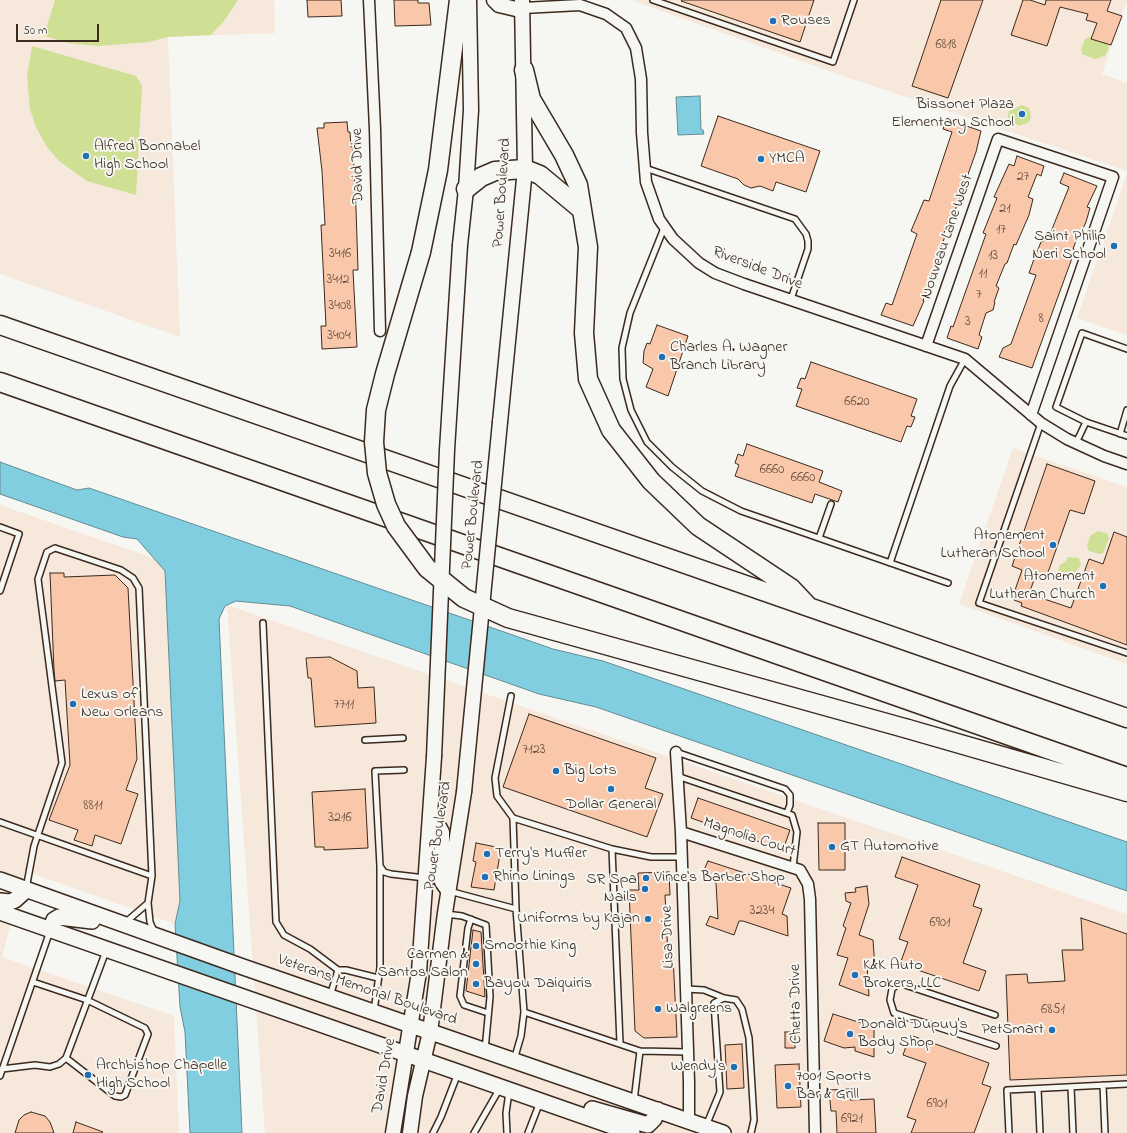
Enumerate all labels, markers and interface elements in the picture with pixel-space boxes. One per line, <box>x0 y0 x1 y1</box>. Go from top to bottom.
place label: Rouses <box>781 11 831 31</box>
scale bar <box>18 16 101 42</box>
marker: Rouses <box>768 16 778 26</box>
text: 50 m <box>23 22 47 40</box>
house number: 6818 <box>935 38 957 54</box>
place label: Bissonet Plaza Elementary School <box>891 95 1014 133</box>
marker: Bissonet Plaza Elementary School <box>1017 109 1027 119</box>
street label: David Drive <box>349 128 369 204</box>
place label: Alfred Bonnabel High School <box>94 137 200 175</box>
street label: Power Boulevard <box>490 137 516 249</box>
place label: YMCA <box>769 149 805 169</box>
marker: Alfred Bonnabel High School <box>81 151 91 161</box>
marker: YMCA <box>756 154 766 164</box>
house number: 27 <box>1017 170 1029 186</box>
street label: Nouveau Lane West <box>918 172 978 302</box>
house number: 21 <box>999 202 1011 218</box>
house number: 17 <box>996 223 1006 239</box>
place label: Saint Philip Neri School <box>1032 227 1106 265</box>
marker: Saint Philip Neri School <box>1109 241 1119 251</box>
street label: Riverside Drive <box>709 243 805 295</box>
house number: 3416 <box>329 247 351 263</box>
house number: 13 <box>988 249 998 265</box>
house number: 11 <box>979 267 987 283</box>
house number: 3412 <box>327 273 349 289</box>
house number: 7 <box>976 288 982 304</box>
house number: 3408 <box>329 299 351 315</box>
house number: 8 <box>1038 312 1044 328</box>
house number: 3 <box>965 315 971 331</box>
house number: 3404 <box>327 329 351 345</box>
place label: Charles A. Wagner Branch Library <box>670 338 787 376</box>
marker: Charles A. Wagner Branch Library <box>657 352 667 362</box>
house number: 6620 <box>844 395 870 411</box>
street label: Power Boulevard <box>459 459 489 571</box>
house number: 6660 <box>760 463 784 479</box>
house number: 6660 <box>791 471 815 487</box>
place label: Atonement Lutheran School <box>941 526 1045 564</box>
marker: Atonement Lutheran School <box>1048 540 1058 550</box>
place label: Atonement Lutheran Church <box>989 567 1095 605</box>
marker: Atonement Lutheran Church <box>1098 581 1108 591</box>
place label: Lexus of New Orleans <box>81 685 163 723</box>
house number: 7711 <box>334 698 354 714</box>
marker: Lexus of New Orleans <box>68 699 78 709</box>
house number: 7123 <box>523 743 545 759</box>
place label: Big Lots <box>564 761 617 781</box>
marker: Big Lots <box>551 766 561 776</box>
street label: Power Boulevard <box>421 780 457 892</box>
marker: Dollar General <box>606 784 616 794</box>
place label: Dollar General <box>565 795 657 815</box>
house number: 8811 <box>83 799 103 815</box>
house number: 3216 <box>328 811 352 827</box>
street label: Magnolia Court <box>700 814 798 862</box>
place label: GT Automotive <box>840 837 939 857</box>
marker: GT Automotive <box>827 842 837 852</box>
place label: Terry's Muffler <box>495 844 587 864</box>
marker: Terry's Muffler <box>482 849 492 859</box>
place label: Rhino Linings <box>493 867 575 887</box>
place label: Vince's Barber Shop <box>654 868 785 888</box>
place label: SR Spa Nails <box>586 870 637 908</box>
marker: Rhino Linings <box>480 872 490 882</box>
marker: Vince's Barber Shop <box>641 873 651 883</box>
marker: SR Spa Nails <box>640 884 650 894</box>
house number: 3234 <box>750 904 774 920</box>
street label: Lisa Drive <box>658 905 680 969</box>
place label: Uniforms by Kajan <box>517 909 640 929</box>
marker: Uniforms by Kajan <box>643 914 653 924</box>
house number: 6901 <box>930 916 950 932</box>
place label: Smoothie King <box>484 936 576 956</box>
marker: Smoothie King <box>471 941 481 951</box>
place label: Carmen & Santos Salon <box>378 945 468 983</box>
street label: Veterans Memorial Boulevard <box>275 951 459 1031</box>
place label: K&K Auto Brokers, LLC <box>863 956 941 994</box>
marker: Carmen & Santos Salon <box>471 959 481 969</box>
street label: Chetta Drive <box>787 964 807 1044</box>
marker: K&K Auto Brokers, LLC <box>850 970 860 980</box>
place label: Bayou Daiquiris <box>484 974 592 994</box>
marker: Bayou Daiquiris <box>471 979 481 989</box>
place label: Walgreens <box>666 999 732 1019</box>
house number: 6851 <box>1041 1003 1065 1019</box>
marker: Walgreens <box>653 1004 663 1014</box>
place label: Donald Dupuy's Body Shop <box>858 1015 968 1053</box>
place label: PetSmart <box>981 1020 1044 1040</box>
marker: PetSmart <box>1047 1025 1057 1035</box>
marker: Donald Dupuy's Body Shop <box>845 1029 855 1039</box>
street label: David Drive <box>369 1037 401 1115</box>
place label: Archbishop Chapelle High School <box>96 1056 227 1094</box>
place label: Wendy's <box>671 1057 726 1077</box>
marker: Wendy's <box>729 1062 739 1072</box>
place label: 7001 Sports Bar & Grill <box>796 1067 871 1105</box>
marker: Archbishop Chapelle High School <box>83 1070 93 1080</box>
marker: 7001 Sports Bar & Grill <box>783 1081 793 1091</box>
house number: 6901 <box>927 1097 947 1113</box>
house number: 6921 <box>841 1112 863 1128</box>

